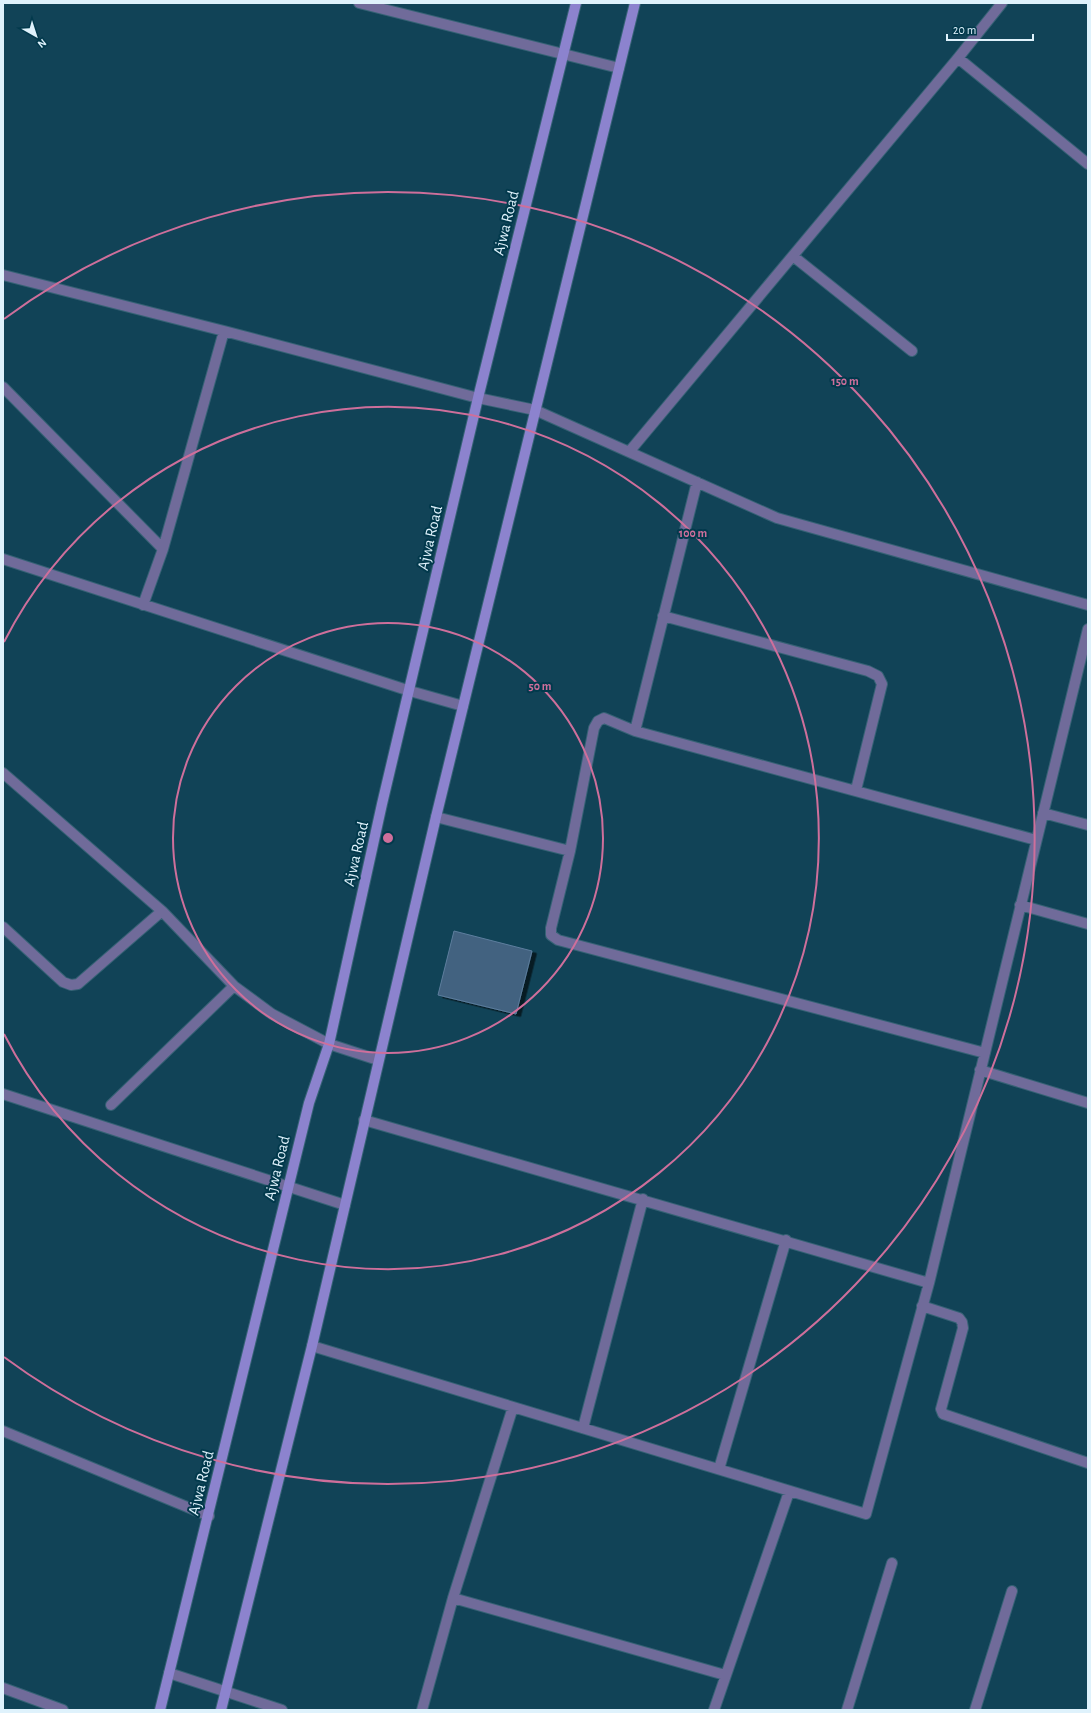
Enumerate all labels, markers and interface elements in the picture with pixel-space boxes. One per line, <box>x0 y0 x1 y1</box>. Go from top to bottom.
north arrow <box>16 16 56 56</box>
scale bar <box>947 16 1033 42</box>
text: 20 m <box>953 24 976 36</box>
text: N <box>36 37 48 50</box>
street label: Ajwa Road <box>490 189 523 257</box>
text: 150 m <box>831 375 859 387</box>
street label: Ajwa Road <box>415 504 446 572</box>
text: 100 m <box>679 527 707 539</box>
text: 50 m <box>529 680 552 692</box>
street label: Ajwa Road <box>341 820 372 888</box>
centre of rings <box>381 831 395 845</box>
street label: Ajwa Road <box>261 1134 294 1202</box>
street label: Ajwa Road <box>185 1449 218 1517</box>

